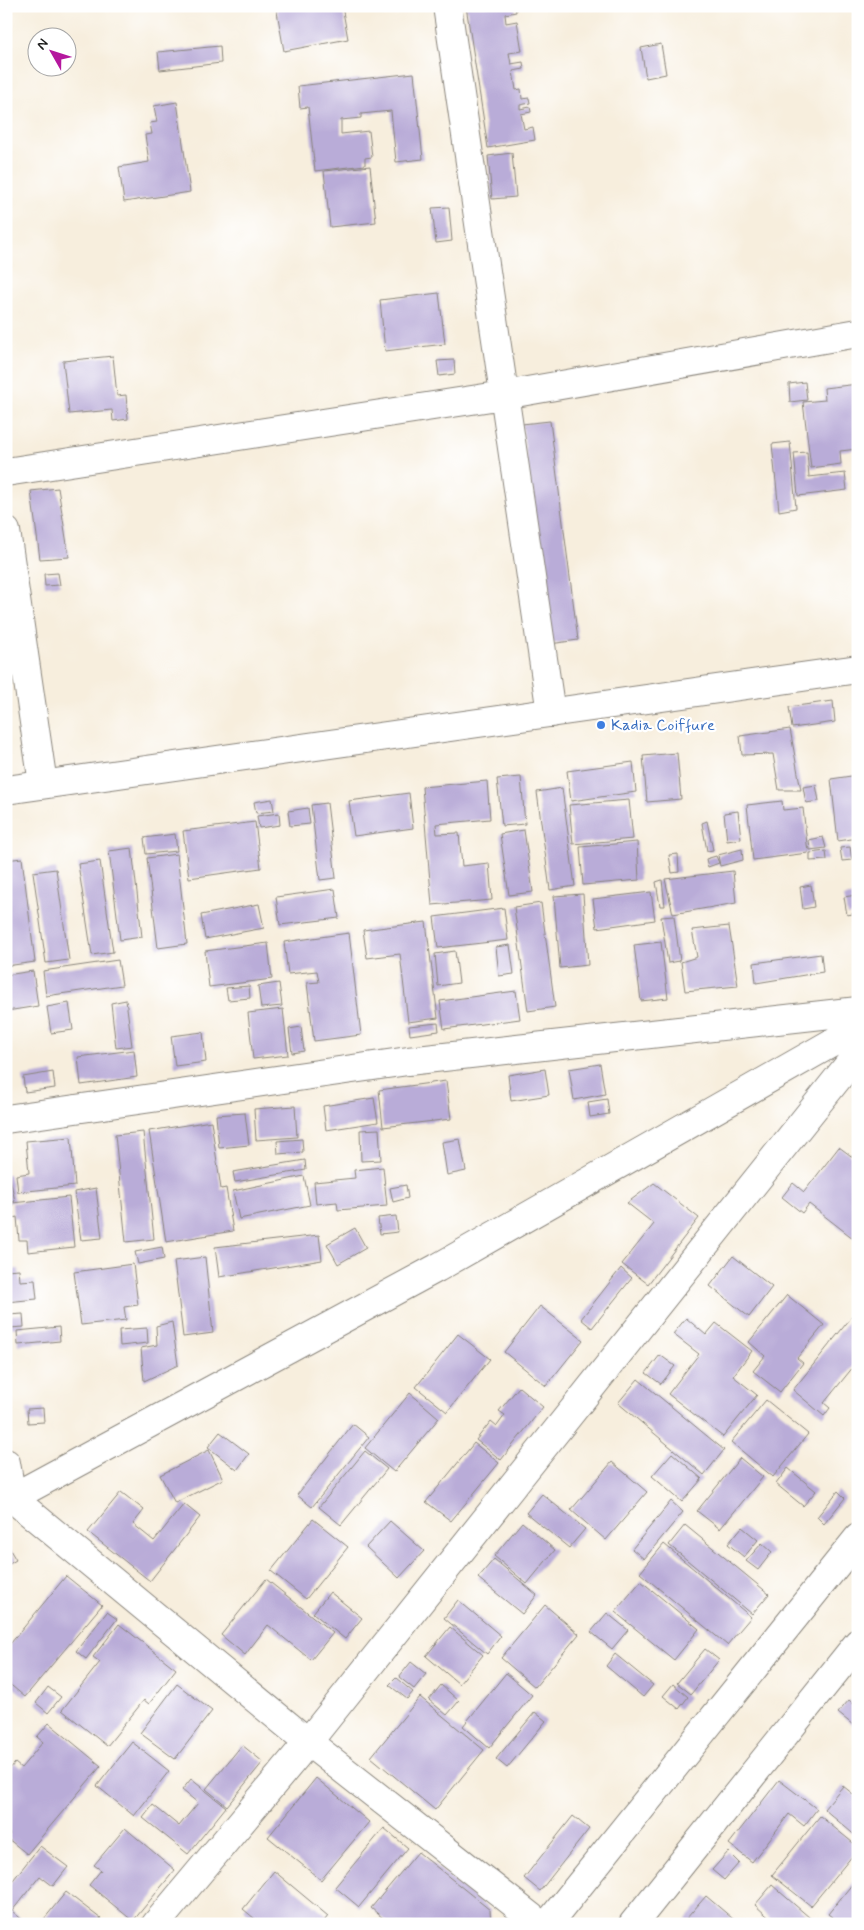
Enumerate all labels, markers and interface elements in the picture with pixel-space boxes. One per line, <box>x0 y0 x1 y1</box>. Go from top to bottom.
north arrow <box>28 28 78 78</box>
text: N <box>33 35 53 54</box>
place label: Kadia Coiffure <box>611 715 715 736</box>
marker: Kadia Coiffure <box>595 719 607 731</box>

